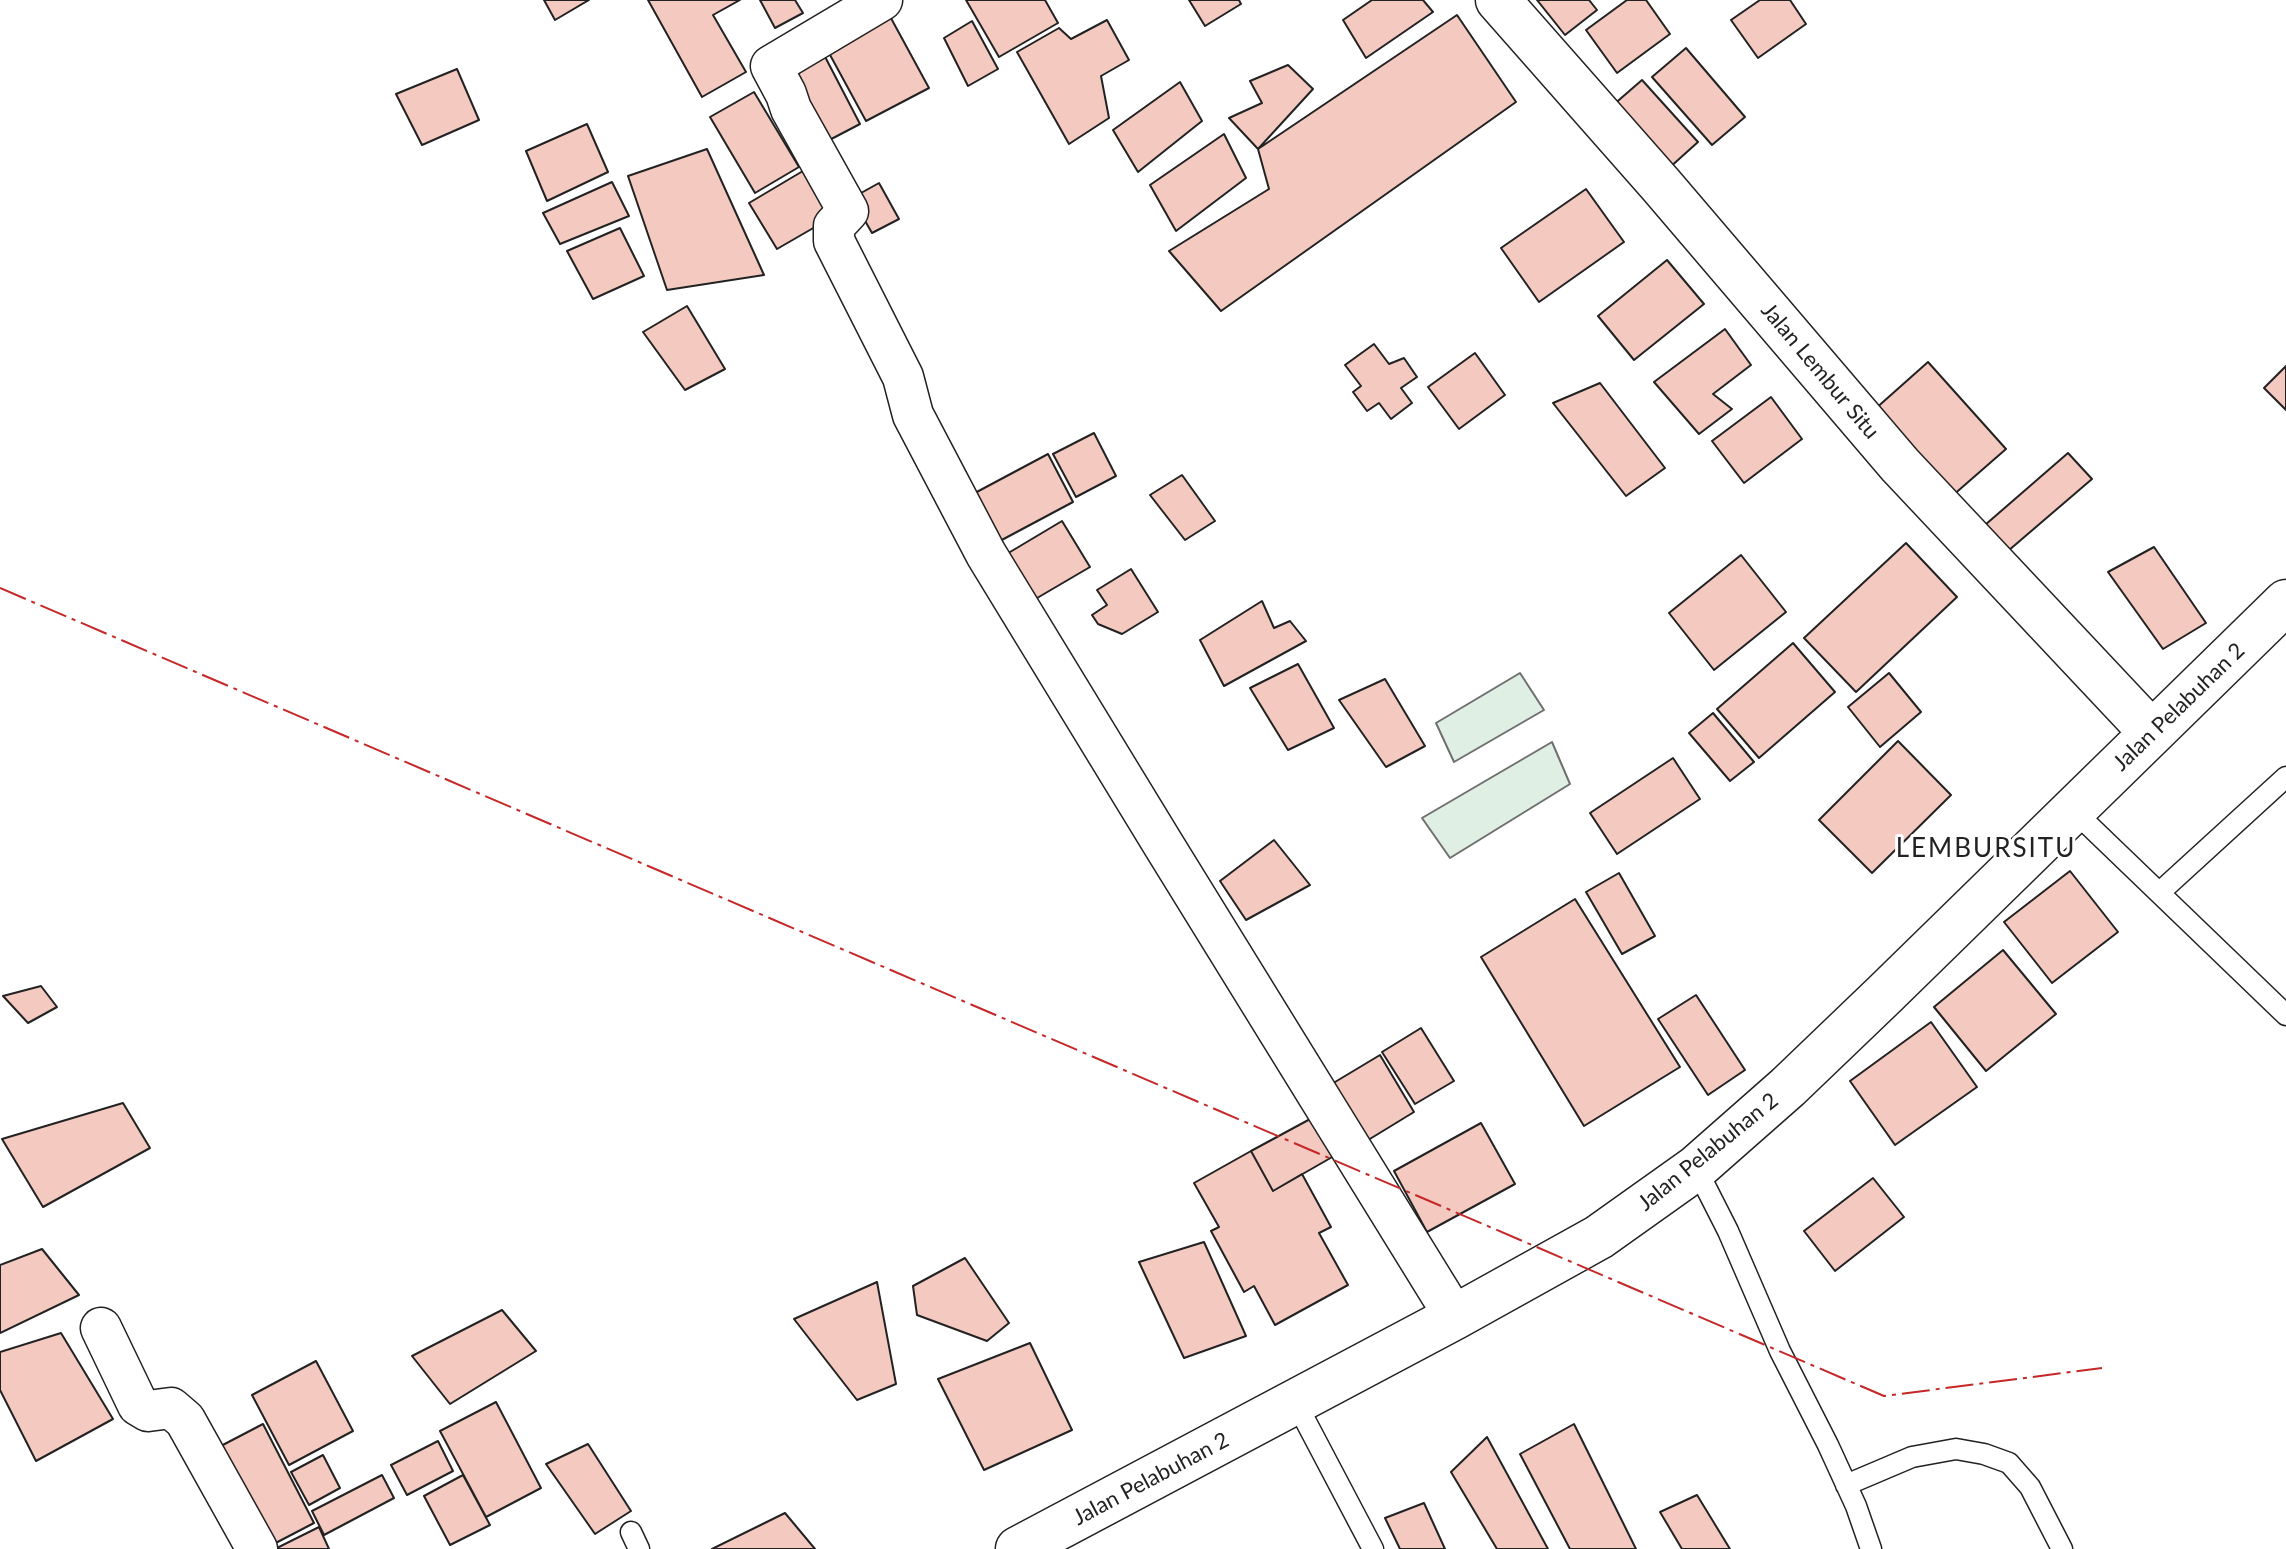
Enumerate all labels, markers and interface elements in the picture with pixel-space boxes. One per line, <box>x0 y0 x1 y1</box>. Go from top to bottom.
street label: Jalan Lembur Situ <box>1755 298 1885 444</box>
street label: Jalan Pelabuhan 2 <box>2108 638 2250 776</box>
district label: LEMBURSITU <box>1896 833 2076 865</box>
street label: Jalan Pelabuhan 2 <box>1633 1087 1783 1217</box>
street label: Jalan Pelabuhan 2 <box>1069 1427 1233 1531</box>

